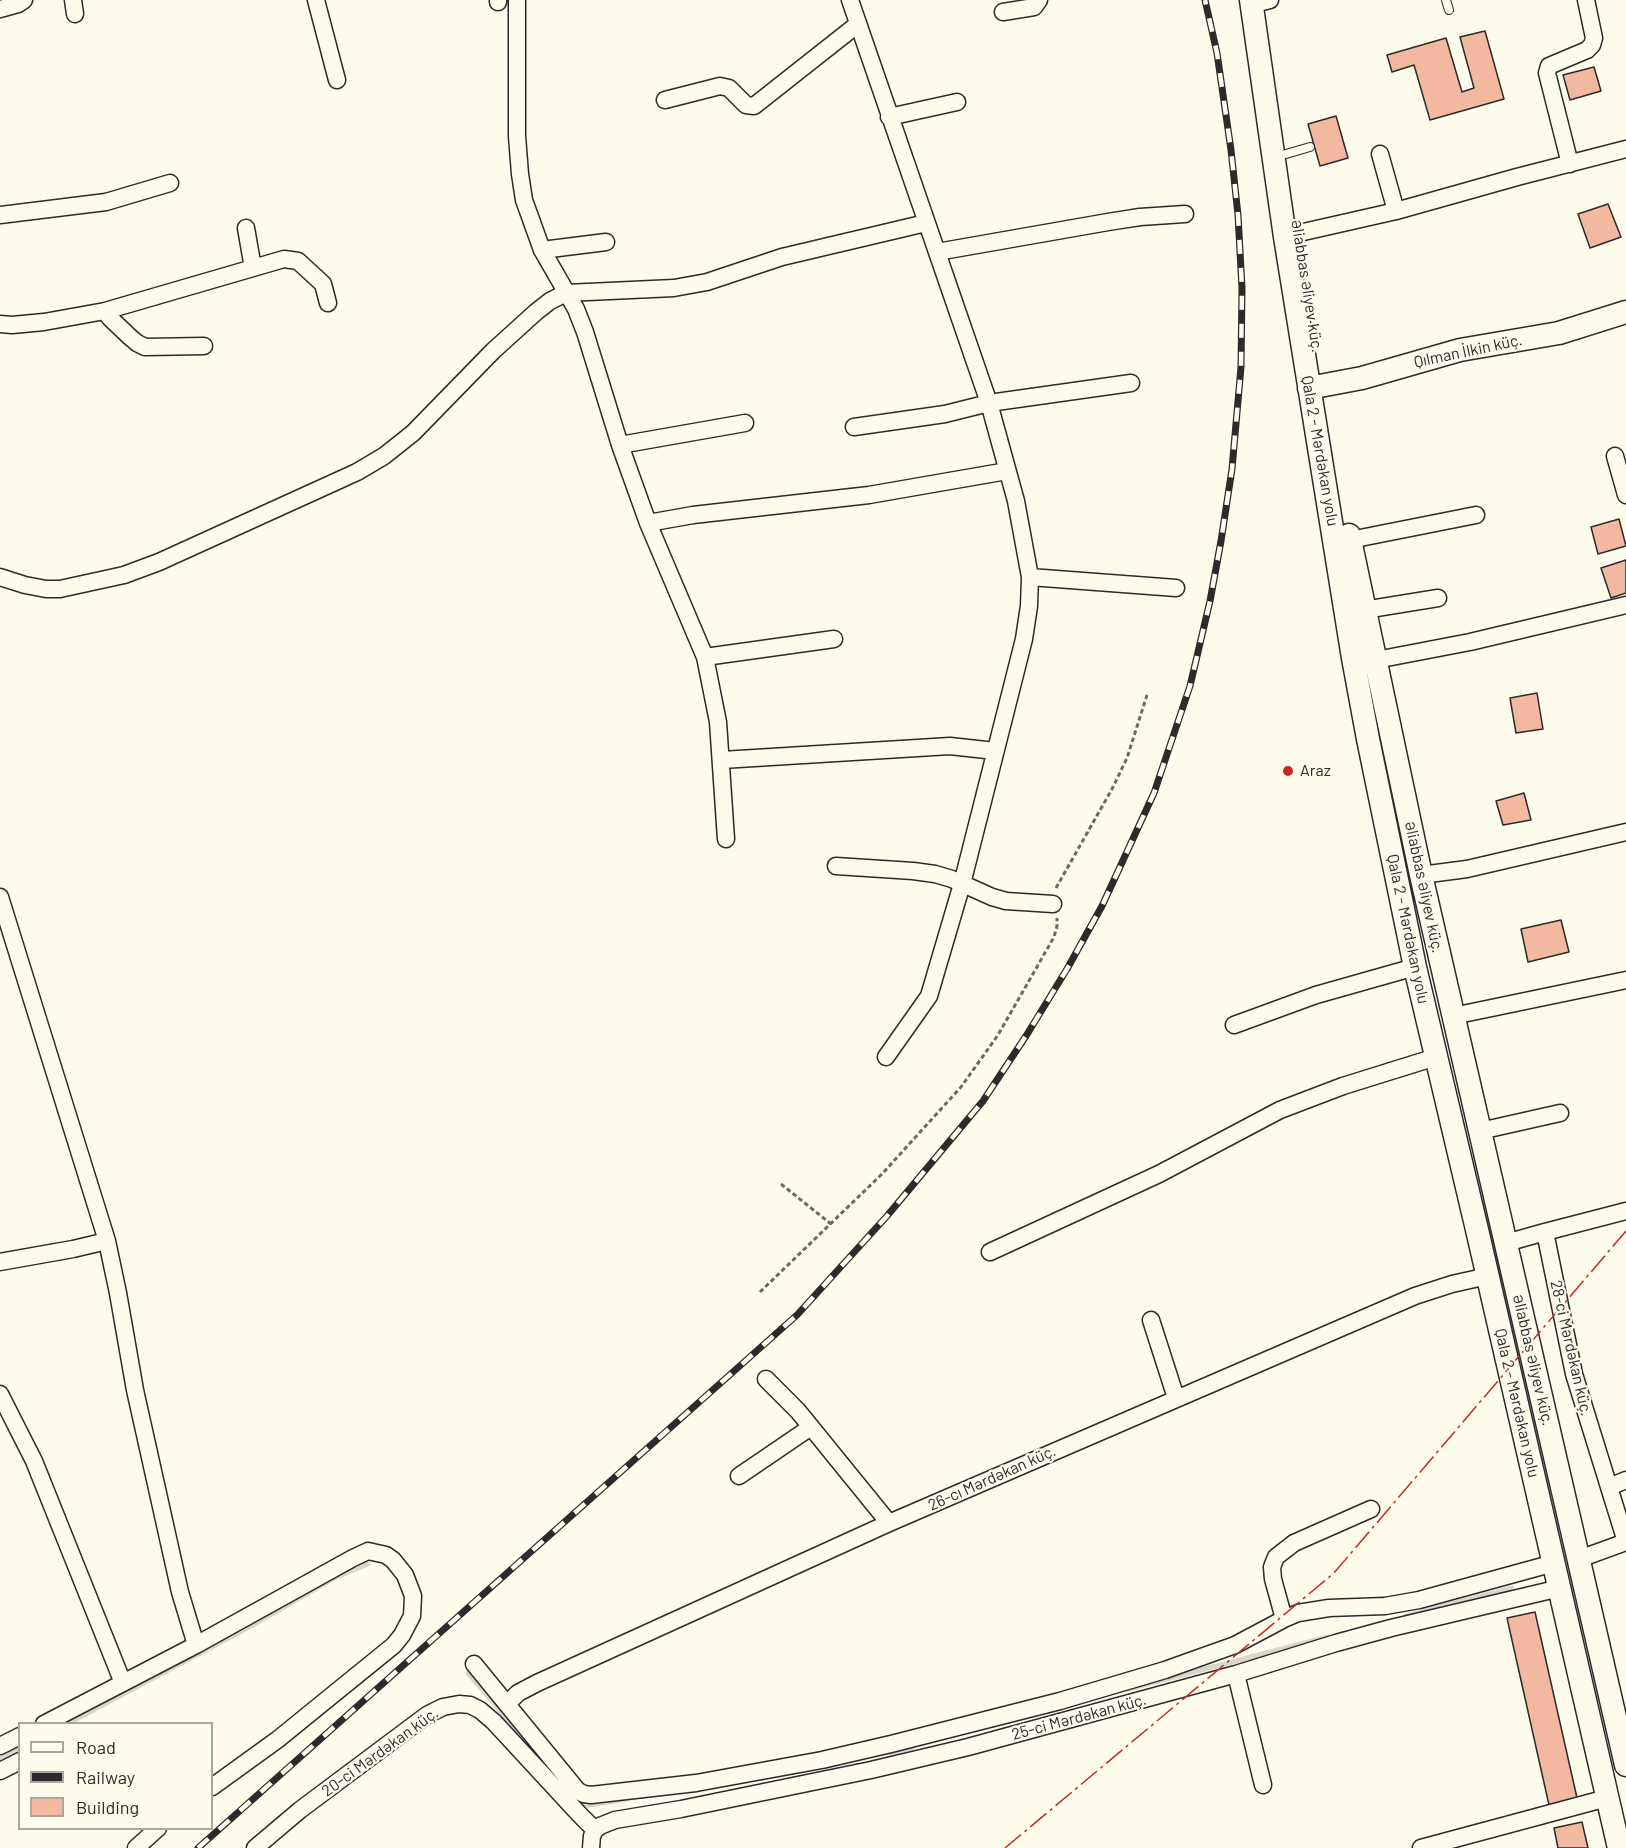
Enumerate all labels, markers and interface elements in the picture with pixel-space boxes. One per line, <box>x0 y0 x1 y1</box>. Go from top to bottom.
street label: Əliabbas Əliyev küç. <box>1287 218 1327 354</box>
street label: Qılman İlkin küç. <box>1412 330 1524 372</box>
street label: Qala 2 - Mərdəkan yolu <box>1297 374 1343 528</box>
place label: Araz <box>1300 761 1331 781</box>
marker: Araz <box>1281 764 1295 778</box>
street label: Əliabbas Əliyev küç. <box>1401 819 1447 955</box>
street label: Qala 2 - Mərdəkan yolu <box>1383 852 1433 1006</box>
street label: 28-ci Mərdəkan küç. <box>1546 1278 1596 1418</box>
street label: Əliabbas Əliyev küç. <box>1509 1292 1557 1428</box>
street label: Qala 2 - Mərdəkan yolu <box>1490 1327 1544 1479</box>
street label: 26-cı Mərdəkan küç. <box>925 1441 1059 1515</box>
street label: 25-ci Mərdəkan küç. <box>1010 1690 1148 1744</box>
street label: 20-ci Mərdəkan küç. <box>318 1703 442 1801</box>
legend <box>18 1722 213 1830</box>
text: Road <box>76 1736 116 1758</box>
text: Railway <box>76 1766 135 1788</box>
text: Building <box>76 1796 139 1818</box>

